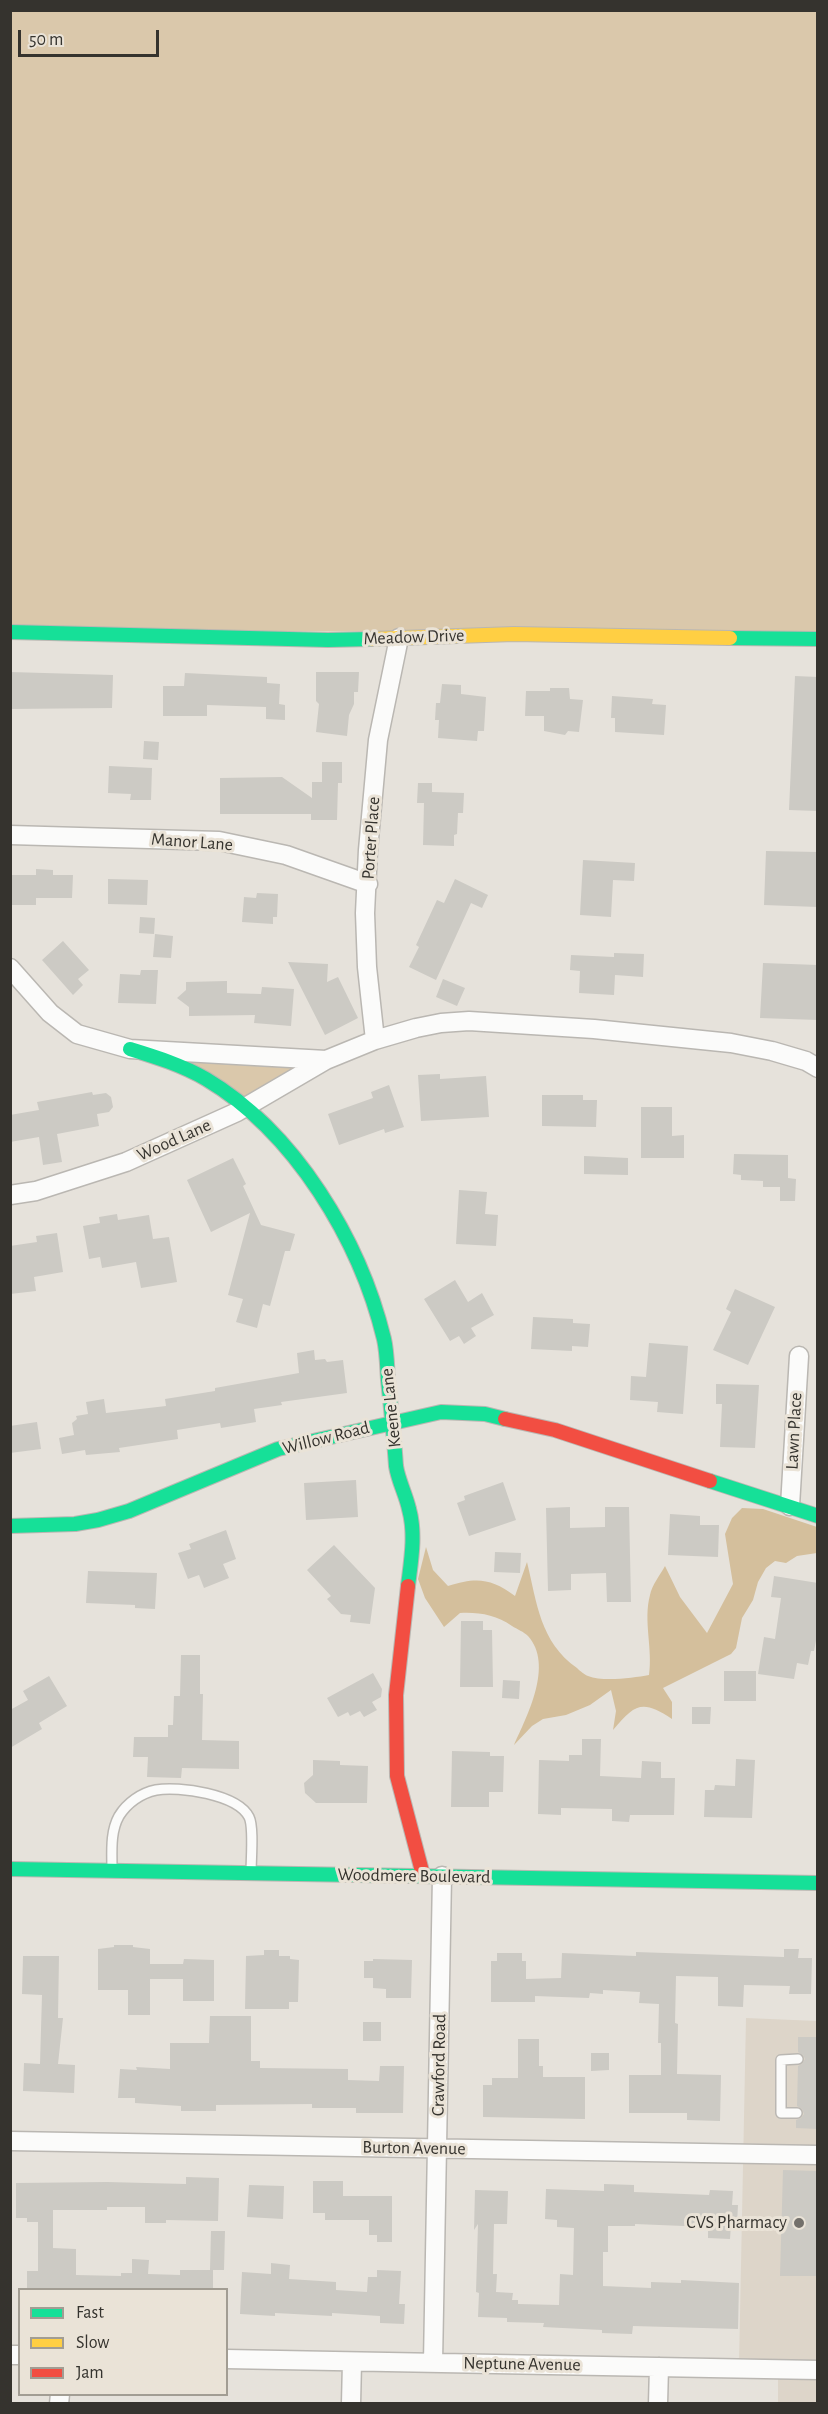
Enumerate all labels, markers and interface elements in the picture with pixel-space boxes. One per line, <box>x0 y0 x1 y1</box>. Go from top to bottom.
scale bar <box>21 18 162 56</box>
text: 50 m <box>29 31 63 49</box>
street label: Meadow Drive <box>363 624 465 650</box>
street label: Porter Place <box>357 796 385 880</box>
street label: Manor Lane <box>150 828 234 856</box>
street label: Wood Lane <box>134 1114 214 1166</box>
street label: Keene Lane <box>376 1367 406 1449</box>
street label: Lawn Place <box>781 1392 807 1470</box>
street label: Willow Road <box>280 1417 372 1459</box>
street label: Woodmere Boulevard <box>337 1864 491 1888</box>
street label: Crawford Road <box>427 2014 451 2116</box>
street label: Burton Avenue <box>362 2136 466 2160</box>
place label: CVS Pharmacy <box>686 2212 787 2234</box>
marker: CVS Pharmacy <box>792 2216 806 2230</box>
legend <box>18 2288 228 2396</box>
text: Fast <box>76 2304 104 2322</box>
text: Slow <box>76 2334 109 2352</box>
street label: Neptune Avenue <box>463 2352 581 2376</box>
text: Jam <box>76 2364 104 2382</box>

